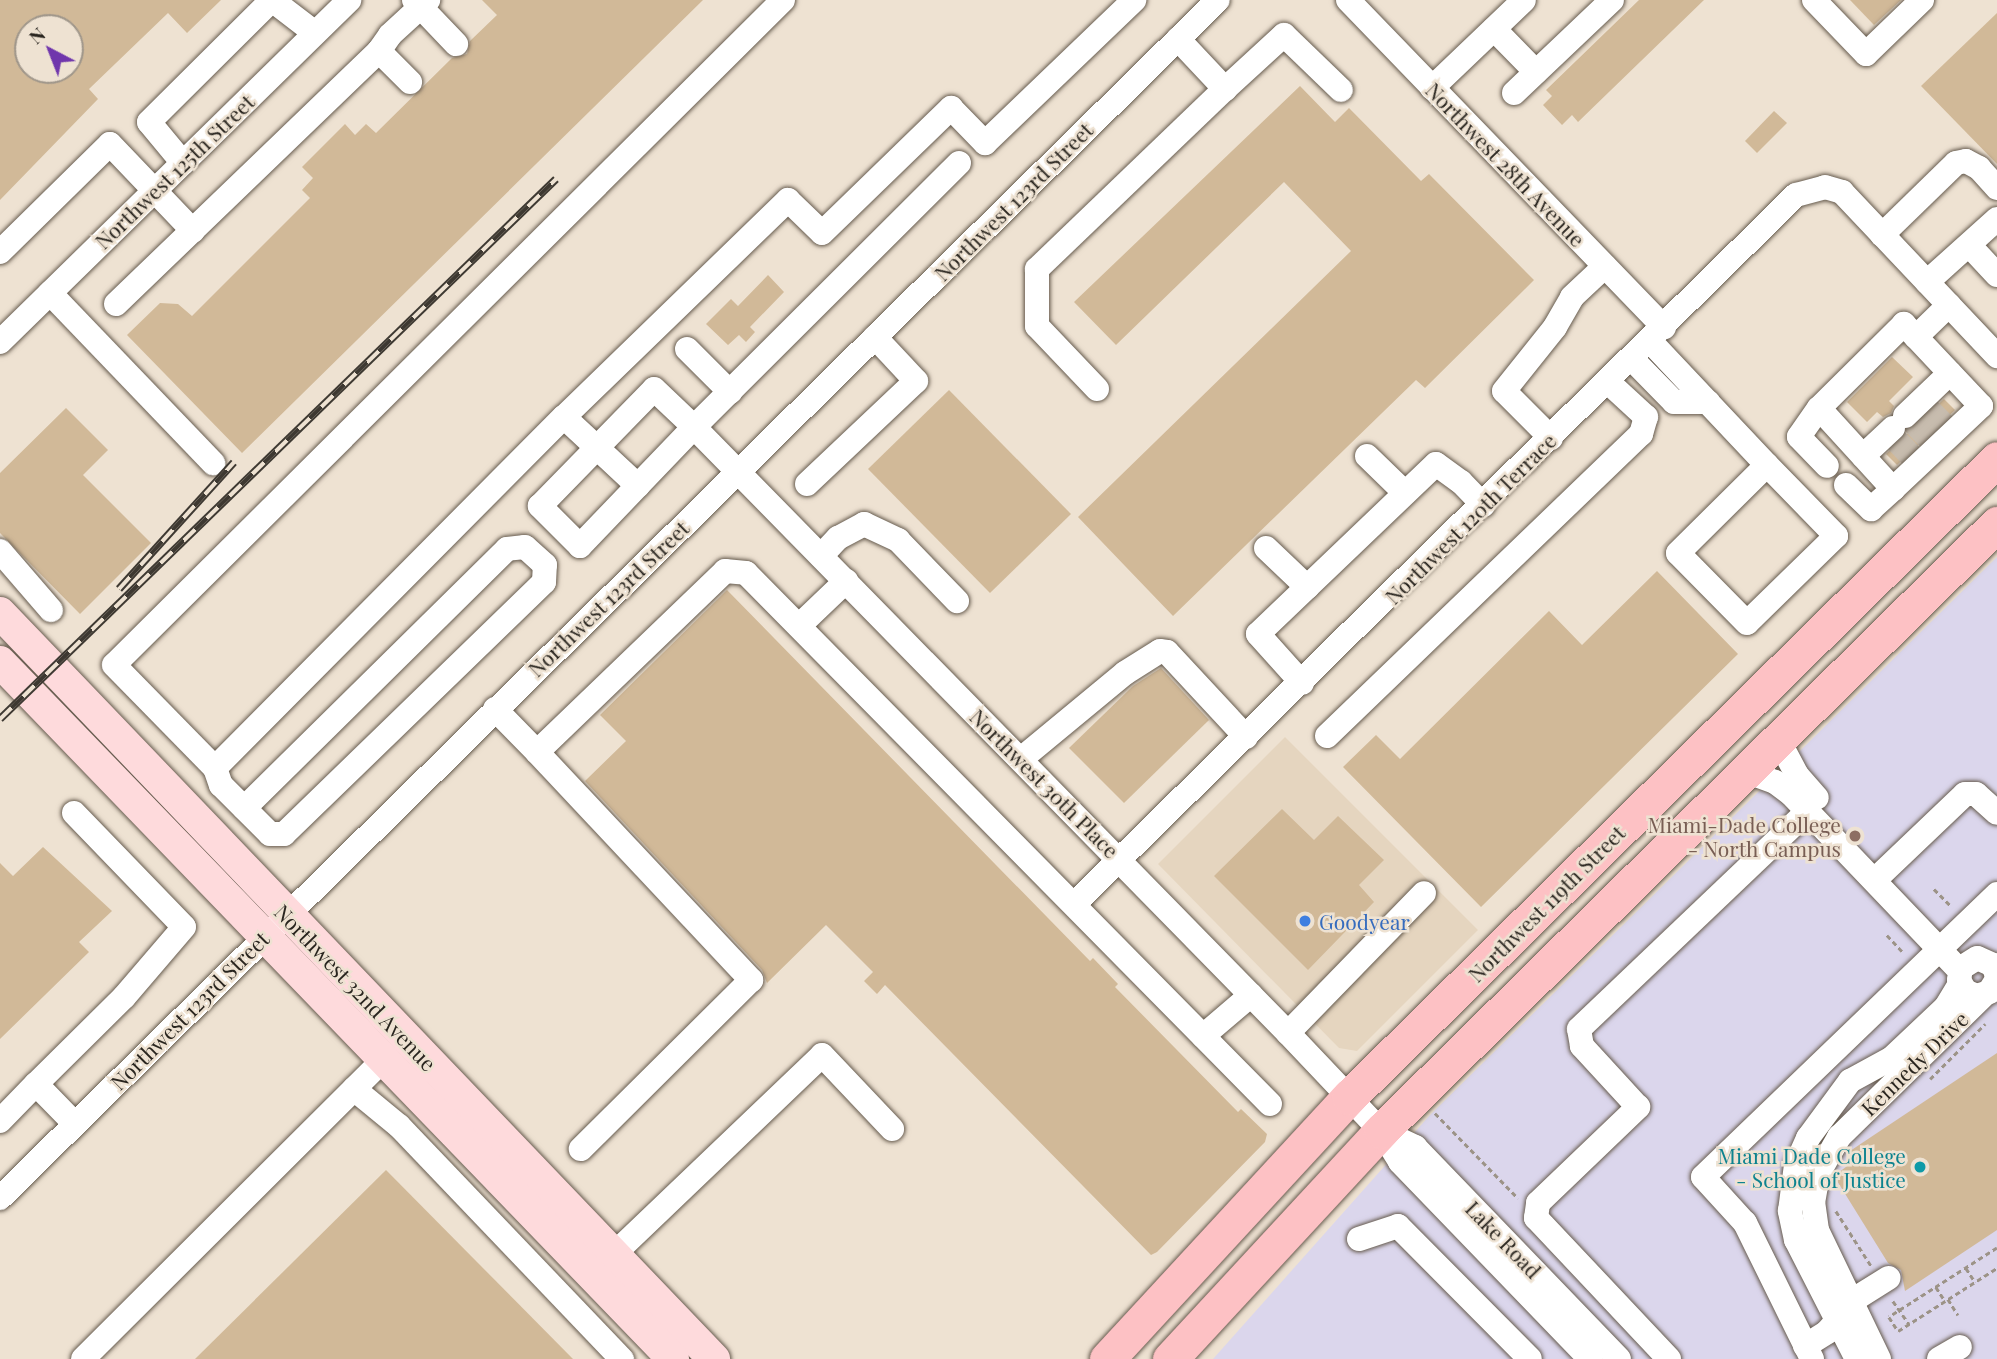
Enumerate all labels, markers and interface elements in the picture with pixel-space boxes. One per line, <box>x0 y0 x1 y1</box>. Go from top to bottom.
north arrow <box>14 14 84 84</box>
text: N <box>22 21 50 49</box>
street label: Northwest 28th Avenue <box>1421 77 1591 251</box>
street label: Northwest 125th Street <box>89 88 259 254</box>
street label: Northwest 123rd Street <box>929 117 1097 285</box>
street label: Northwest 120th Terrace <box>1379 427 1561 609</box>
street label: Northwest 123rd Street <box>522 515 694 681</box>
street label: Northwest 30th Place <box>965 703 1125 863</box>
place label: Miami-Dade College - North Campus <box>1648 811 1841 861</box>
street label: Northwest 119th Street <box>1462 819 1630 987</box>
marker: Miami-Dade College - North Campus <box>1847 828 1863 844</box>
street label: Northwest 32nd Avenue <box>270 898 442 1076</box>
place label: Goodyear <box>1319 908 1410 934</box>
marker: Goodyear <box>1297 913 1313 929</box>
street label: Northwest 123rd Street <box>105 926 273 1094</box>
street label: Kennedy Drive <box>1855 1005 1973 1121</box>
place label: Miami Dade College - School of Justice <box>1718 1142 1906 1192</box>
marker: Miami Dade College - School of Justice <box>1912 1159 1928 1175</box>
street label: Lake Road <box>1461 1195 1547 1283</box>

